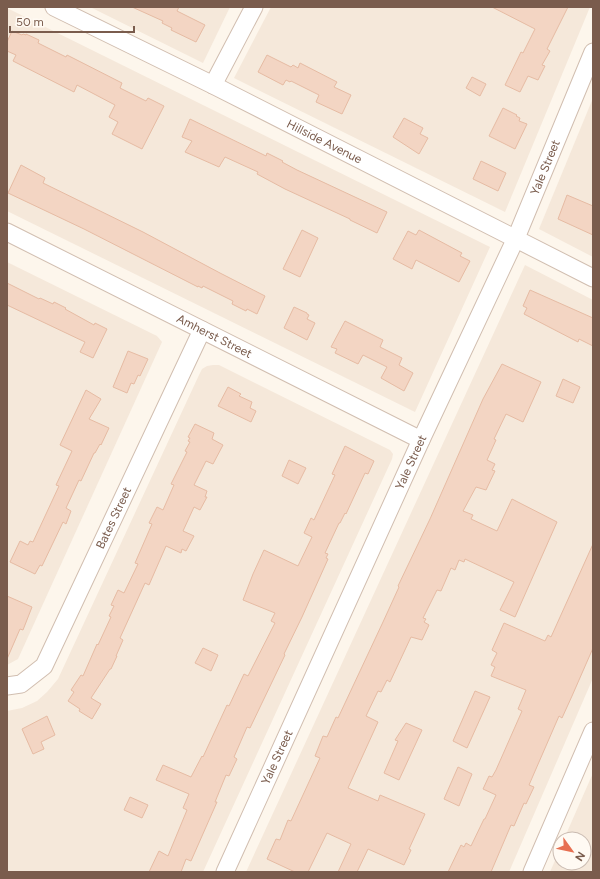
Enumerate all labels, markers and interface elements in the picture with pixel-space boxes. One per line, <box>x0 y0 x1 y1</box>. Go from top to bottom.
scale bar <box>10 8 134 34</box>
text: 50 m <box>16 15 44 29</box>
street label: Hillside Avenue <box>284 117 365 167</box>
street label: Yale Street <box>528 137 563 197</box>
street label: Amherst Street <box>174 311 255 361</box>
street label: Yale Street <box>392 432 430 492</box>
street label: Bates Street <box>93 484 134 551</box>
street label: Yale Street <box>259 727 296 787</box>
north arrow <box>552 831 592 871</box>
text: N <box>572 849 588 863</box>

